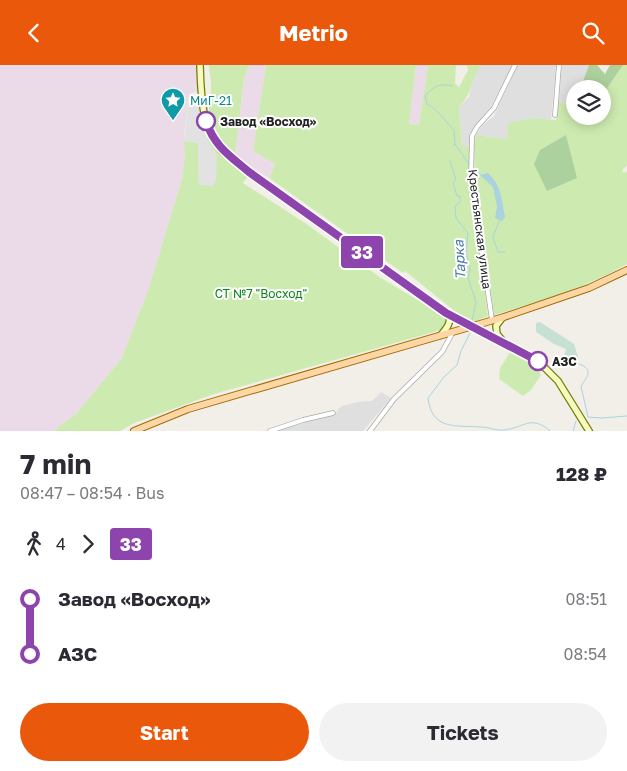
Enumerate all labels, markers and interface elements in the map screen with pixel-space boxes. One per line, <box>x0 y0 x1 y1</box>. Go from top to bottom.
icon: back <box>20 19 48 47</box>
text: Metrio <box>279 19 348 46</box>
icon: search <box>579 19 607 47</box>
map controls <box>566 80 611 125</box>
button: layers <box>566 80 611 125</box>
place icon: МиГ-21 <box>160 87 186 121</box>
place label: МиГ-21 <box>190 93 232 108</box>
marker: Завод «Восход» <box>196 111 216 131</box>
place label: Завод «Восход» <box>220 114 317 129</box>
street label: Крестьянская улица <box>465 168 495 290</box>
line badge: 33 <box>340 236 384 268</box>
water label: Тарка <box>449 239 469 280</box>
text: 33 <box>351 241 373 263</box>
park label: СТ №7 "Восход" <box>215 286 307 301</box>
marker: АЗС <box>528 351 548 371</box>
place label: АЗС <box>552 354 577 369</box>
text: 7 min <box>20 447 91 480</box>
text: 128 ₽ <box>556 462 607 485</box>
text: 08:47 – 08:54 · Bus <box>20 483 164 503</box>
icon: walk <box>20 530 48 558</box>
icon: forward <box>74 530 102 558</box>
text: 33 <box>120 533 142 555</box>
text: 4 <box>56 534 66 554</box>
text: Завод «Восход» <box>58 587 210 610</box>
text: 08:51 <box>565 589 607 609</box>
text: АЗС <box>58 642 97 665</box>
text: 08:54 <box>563 644 607 664</box>
button: Start <box>20 703 309 761</box>
button: Tickets <box>319 703 607 761</box>

